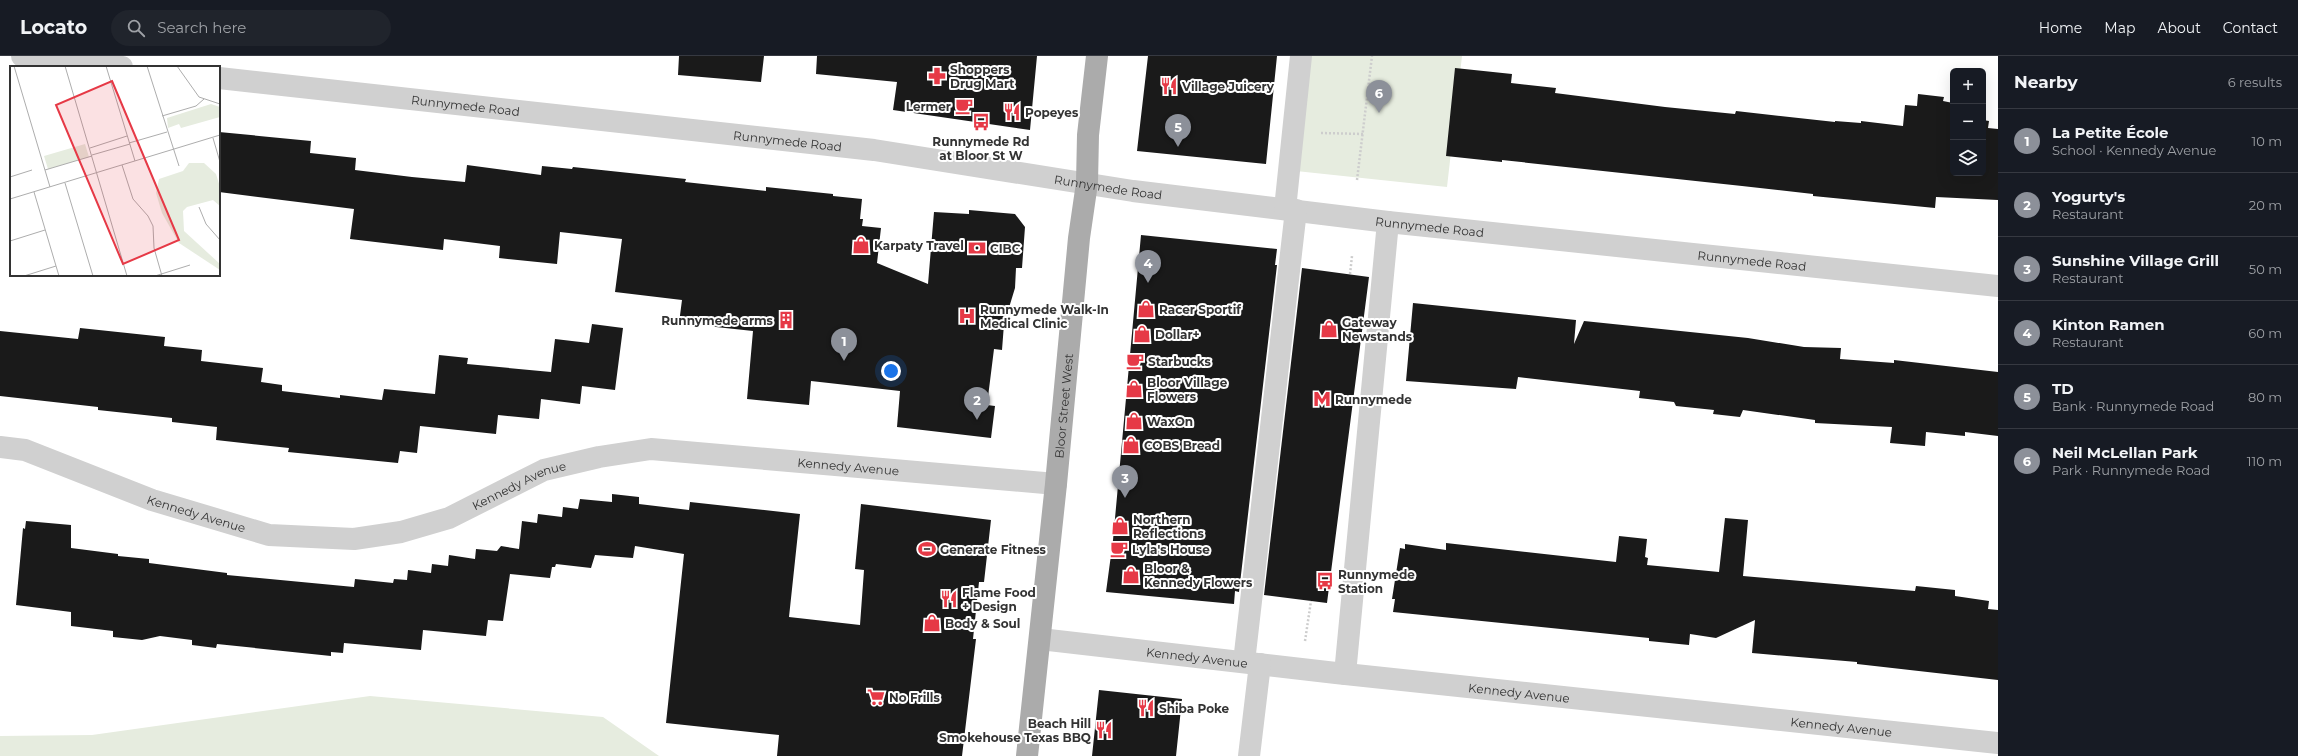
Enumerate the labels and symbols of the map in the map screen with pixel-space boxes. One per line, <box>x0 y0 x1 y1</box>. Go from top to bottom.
place label: Shoppers Drug Mart <box>950 62 1015 91</box>
inset map <box>10 66 220 276</box>
pharmacy icon: Shoppers Drug Mart <box>927 66 947 86</box>
restaurant icon: Village Juicery <box>1159 76 1179 96</box>
place label: Village Juicery <box>1181 79 1275 94</box>
pin: 6 <box>1366 80 1392 113</box>
street label: Runnymede Road <box>410 92 521 119</box>
cafe icon: Lermer <box>954 96 974 116</box>
place label: Lermer <box>906 99 951 114</box>
restaurant icon: Popeyes <box>1002 102 1022 122</box>
place label: Popeyes <box>1025 105 1079 120</box>
bus stop icon: Runnymede Rd at Bloor St W <box>971 112 991 132</box>
pin: 5 <box>1165 114 1191 147</box>
street label: Runnymede Road <box>732 127 843 154</box>
place label: Runnymede Rd at Bloor St W <box>932 134 1030 163</box>
street label: Runnymede Road <box>1053 171 1163 202</box>
street label: Runnymede Road <box>1375 213 1485 240</box>
shop icon: Karpaty Travel <box>851 235 871 255</box>
place label: Karpaty Travel <box>874 238 964 253</box>
bank icon: CIBC <box>967 238 987 258</box>
place label: CIBC <box>990 241 1021 256</box>
street label: Runnymede Road <box>1697 247 1807 273</box>
pin: 4 <box>1135 250 1161 283</box>
shop icon: Racer Sportif <box>1136 299 1156 319</box>
place label: Runnymede Walk-In Medical Clinic <box>980 302 1109 331</box>
place label: Racer Sportif <box>1159 302 1242 317</box>
hospital icon: Runnymede Walk-In Medical Clinic <box>957 306 977 326</box>
building icon: Runnymede arms <box>776 310 796 330</box>
place label: Runnymede arms <box>661 313 774 328</box>
place label: Gateway Newstands <box>1342 315 1413 344</box>
shop icon: Gateway Newstands <box>1319 319 1339 339</box>
shop icon: Dollar+ <box>1132 324 1152 344</box>
place label: Dollar+ <box>1155 327 1200 342</box>
pin: 1 <box>831 328 857 361</box>
cafe icon: Starbucks <box>1125 351 1145 371</box>
street label: Bloor Street West <box>1051 353 1076 459</box>
place label: Starbucks <box>1148 354 1211 369</box>
your location <box>881 361 901 381</box>
place label: Bloor Village Flowers <box>1147 375 1228 404</box>
shop icon: Bloor Village Flowers <box>1124 379 1144 399</box>
pin: 2 <box>964 387 990 420</box>
metro station icon: Runnymede <box>1312 389 1332 409</box>
place label: Runnymede <box>1335 392 1412 407</box>
shop icon: WaxOn <box>1124 411 1144 431</box>
place label: WaxOn <box>1147 414 1193 429</box>
shop icon: COBS Bread <box>1121 435 1141 455</box>
place label: COBS Bread <box>1144 438 1220 453</box>
street label: Kennedy Avenue <box>797 454 900 478</box>
street label: Kennedy Avenue <box>469 458 567 513</box>
pin: 3 <box>1112 465 1138 498</box>
street label: Kennedy Avenue <box>145 491 247 535</box>
place label: Northern Reflections <box>1133 512 1204 541</box>
shop icon: Northern Reflections <box>1110 516 1130 536</box>
sports icon: Generate Fitness <box>917 539 937 559</box>
cafe icon: Lyla's House <box>1109 539 1129 559</box>
place label: Generate Fitness <box>940 542 1047 557</box>
place label: Lyla's House <box>1132 542 1210 557</box>
place label: Bloor & Kennedy Flowers <box>1144 561 1253 590</box>
shop icon: Bloor & Kennedy Flowers <box>1121 565 1141 585</box>
place label: Runnymede Station <box>1338 567 1415 596</box>
bus stop icon: Runnymede Station <box>1315 571 1335 591</box>
place label: Flame Food + Design <box>962 585 1036 614</box>
restaurant icon: Flame Food + Design <box>939 589 959 609</box>
shop icon: Body & Soul <box>922 613 942 633</box>
place label: Body & Soul <box>945 616 1020 631</box>
street label: Kennedy Avenue <box>1145 644 1249 670</box>
street label: Kennedy Avenue <box>1467 680 1571 705</box>
supermarket icon: No Frills <box>866 687 886 707</box>
place label: No Frills <box>889 690 940 705</box>
restaurant icon: Shiba Poke <box>1136 698 1156 718</box>
place label: Shiba Poke <box>1159 701 1230 716</box>
street label: Kennedy Avenue <box>1790 714 1893 739</box>
place label: Beach Hill Smokehouse Texas BBQ <box>939 716 1092 745</box>
restaurant icon: Beach Hill Smokehouse Texas BBQ <box>1094 720 1114 740</box>

